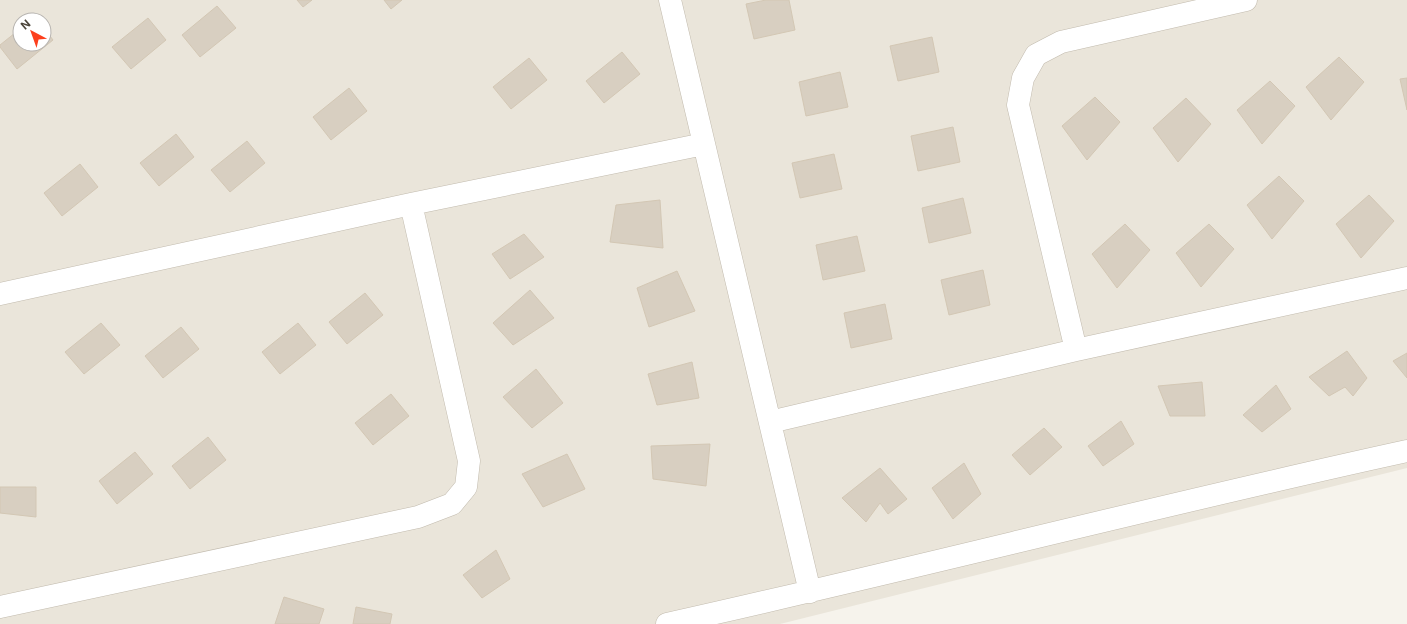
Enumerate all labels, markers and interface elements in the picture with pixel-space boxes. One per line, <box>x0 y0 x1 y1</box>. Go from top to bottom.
north arrow <box>12 12 52 52</box>
text: N <box>18 16 33 32</box>

